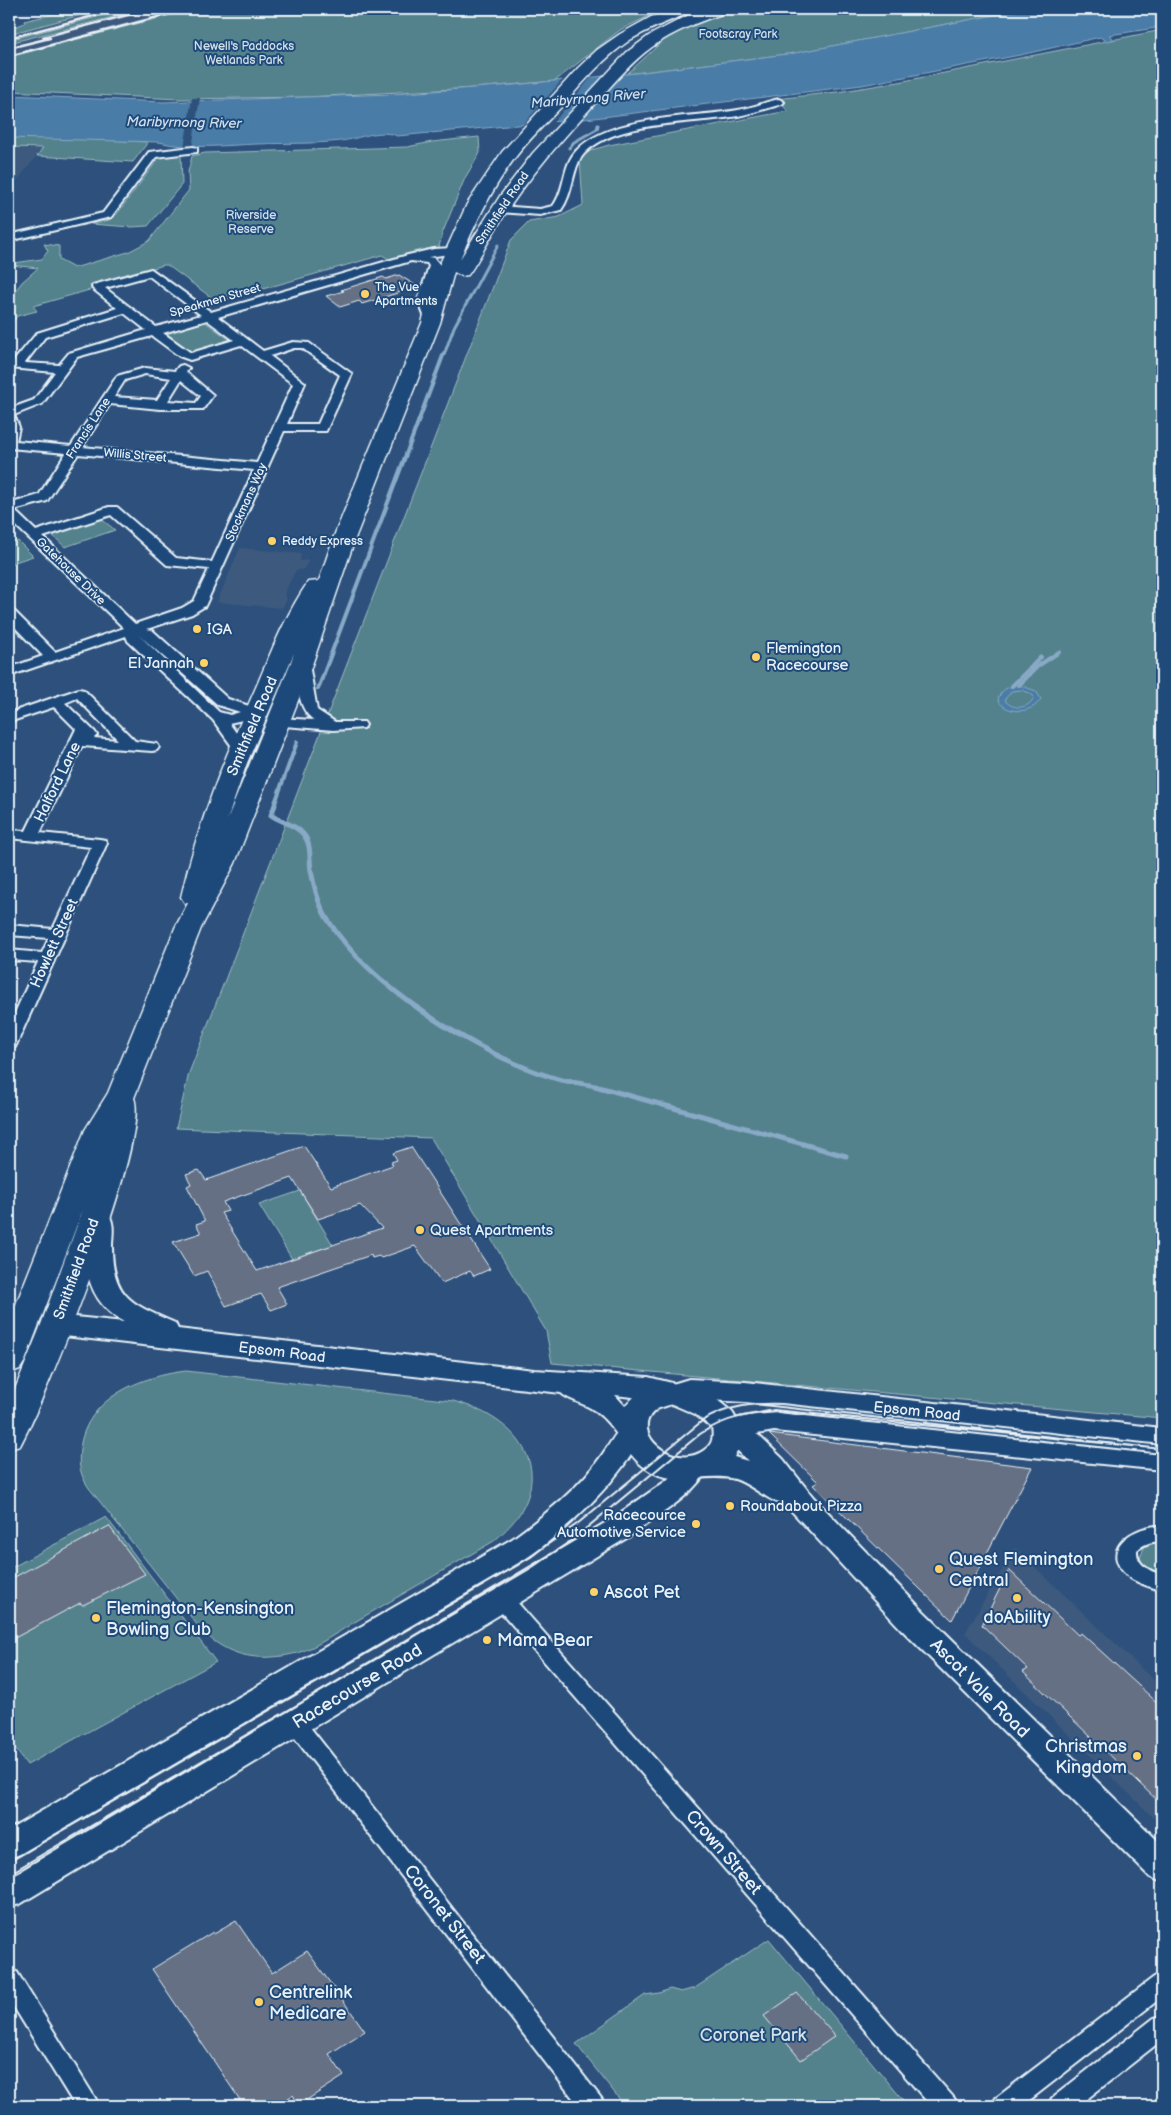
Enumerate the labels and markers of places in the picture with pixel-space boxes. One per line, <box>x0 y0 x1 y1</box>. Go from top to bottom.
place label: The Vue Apartments <box>375 280 438 309</box>
marker: The Vue Apartments <box>359 288 371 300</box>
place label: Reddy Express <box>282 534 363 549</box>
marker: Reddy Express <box>266 535 278 547</box>
place label: IGA <box>207 620 233 639</box>
marker: IGA <box>191 623 203 635</box>
place label: Flemington Racecourse <box>766 639 849 675</box>
marker: Flemington Racecourse <box>750 651 762 663</box>
place label: El Jannah <box>128 654 194 673</box>
marker: El Jannah <box>198 657 210 669</box>
place label: Quest Apartments <box>430 1221 554 1240</box>
marker: Quest Apartments <box>414 1224 426 1236</box>
place label: Roundabout Pizza <box>740 1497 862 1516</box>
marker: Roundabout Pizza <box>724 1500 736 1512</box>
place label: Racecource Automotive Service <box>557 1506 686 1542</box>
marker: Racecource Automotive Service <box>690 1518 702 1530</box>
place label: Quest Flemington Central <box>949 1549 1093 1591</box>
marker: Quest Flemington Central <box>933 1563 945 1575</box>
place label: Ascot Pet <box>604 1582 680 1603</box>
marker: Ascot Pet <box>588 1586 600 1598</box>
marker: doAbility <box>1011 1592 1023 1604</box>
place label: Flemington-Kensington Bowling Club <box>106 1598 294 1640</box>
place label: doAbility <box>983 1607 1052 1628</box>
marker: Flemington-Kensington Bowling Club <box>90 1612 102 1624</box>
place label: Mama Bear <box>497 1630 593 1651</box>
marker: Mama Bear <box>481 1634 493 1646</box>
place label: Christmas Kingdom <box>1045 1736 1127 1778</box>
marker: Christmas Kingdom <box>1131 1750 1143 1762</box>
place label: Centrelink Medicare <box>269 1982 352 2024</box>
marker: Centrelink Medicare <box>253 1996 265 2008</box>

